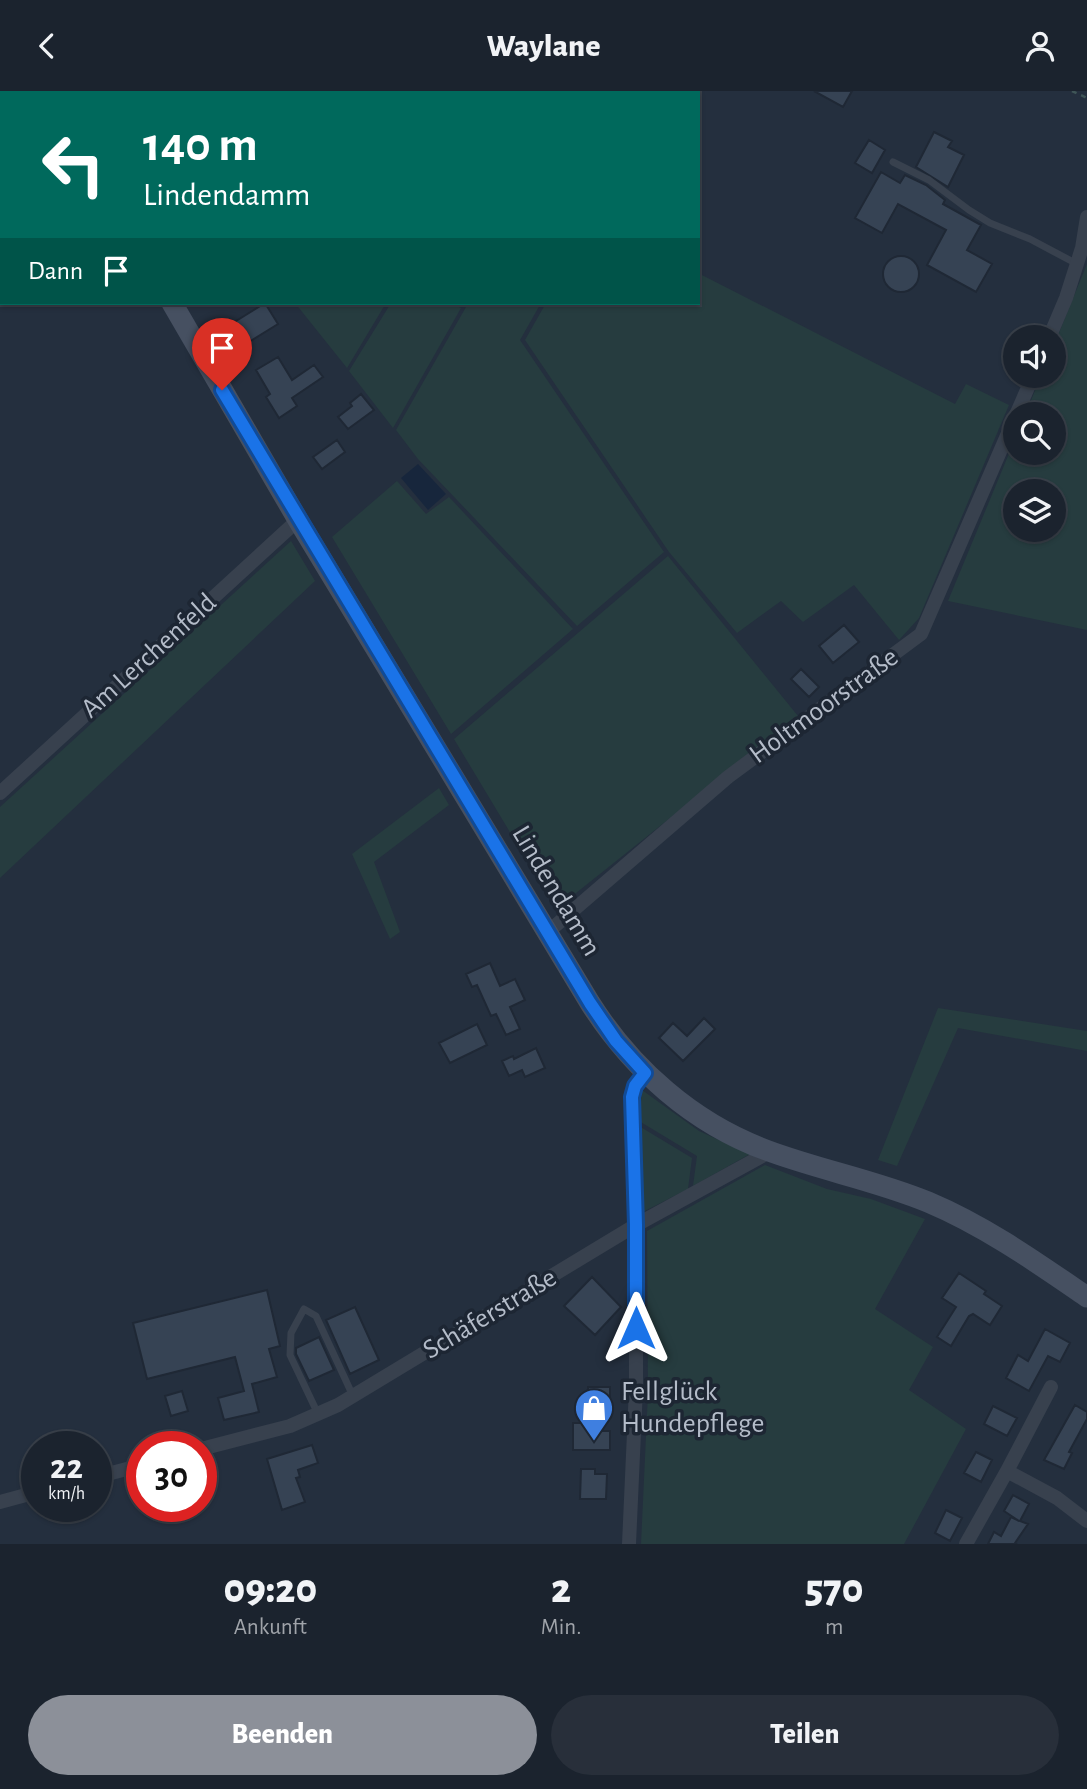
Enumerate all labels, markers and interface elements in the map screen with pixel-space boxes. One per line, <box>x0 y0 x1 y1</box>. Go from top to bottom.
icon: back <box>28 27 66 65</box>
icon: person <box>1021 27 1059 65</box>
text: Waylane <box>487 30 600 62</box>
icon: left <box>28 119 119 210</box>
text: 140 m <box>143 121 258 170</box>
text: Lindendamm <box>143 179 310 211</box>
icon: arrive <box>97 252 135 290</box>
text: Dann <box>28 258 83 284</box>
pin <box>192 318 252 390</box>
map controls <box>1003 325 1066 542</box>
button: sound <box>1003 325 1066 388</box>
icon: arrive <box>203 329 241 367</box>
button: search <box>1003 402 1066 465</box>
button: layers <box>1003 479 1066 542</box>
street label: Am Lerchenfeld <box>76 588 222 724</box>
street label: Holtmoorstraße <box>744 643 904 769</box>
street label: Lindendamm <box>506 821 606 961</box>
street label: Schäferstraße <box>419 1263 561 1365</box>
position arrow <box>599 1291 673 1365</box>
place label: Fellglück Hundepflege <box>621 1378 765 1438</box>
shop icon: Fellglück Hundepflege <box>573 1387 615 1442</box>
speed limit sign: 30 <box>126 1431 217 1522</box>
text: 22 <box>50 1450 83 1485</box>
text: km/h <box>48 1485 85 1503</box>
text: 09:20 <box>223 1568 317 1610</box>
text: 2 <box>551 1568 571 1610</box>
text: 570 <box>805 1568 864 1610</box>
text: Ankunft <box>234 1616 307 1639</box>
text: Min. <box>541 1616 581 1639</box>
text: m <box>825 1616 843 1639</box>
button: Beenden <box>28 1695 537 1775</box>
button: Teilen <box>551 1695 1059 1775</box>

